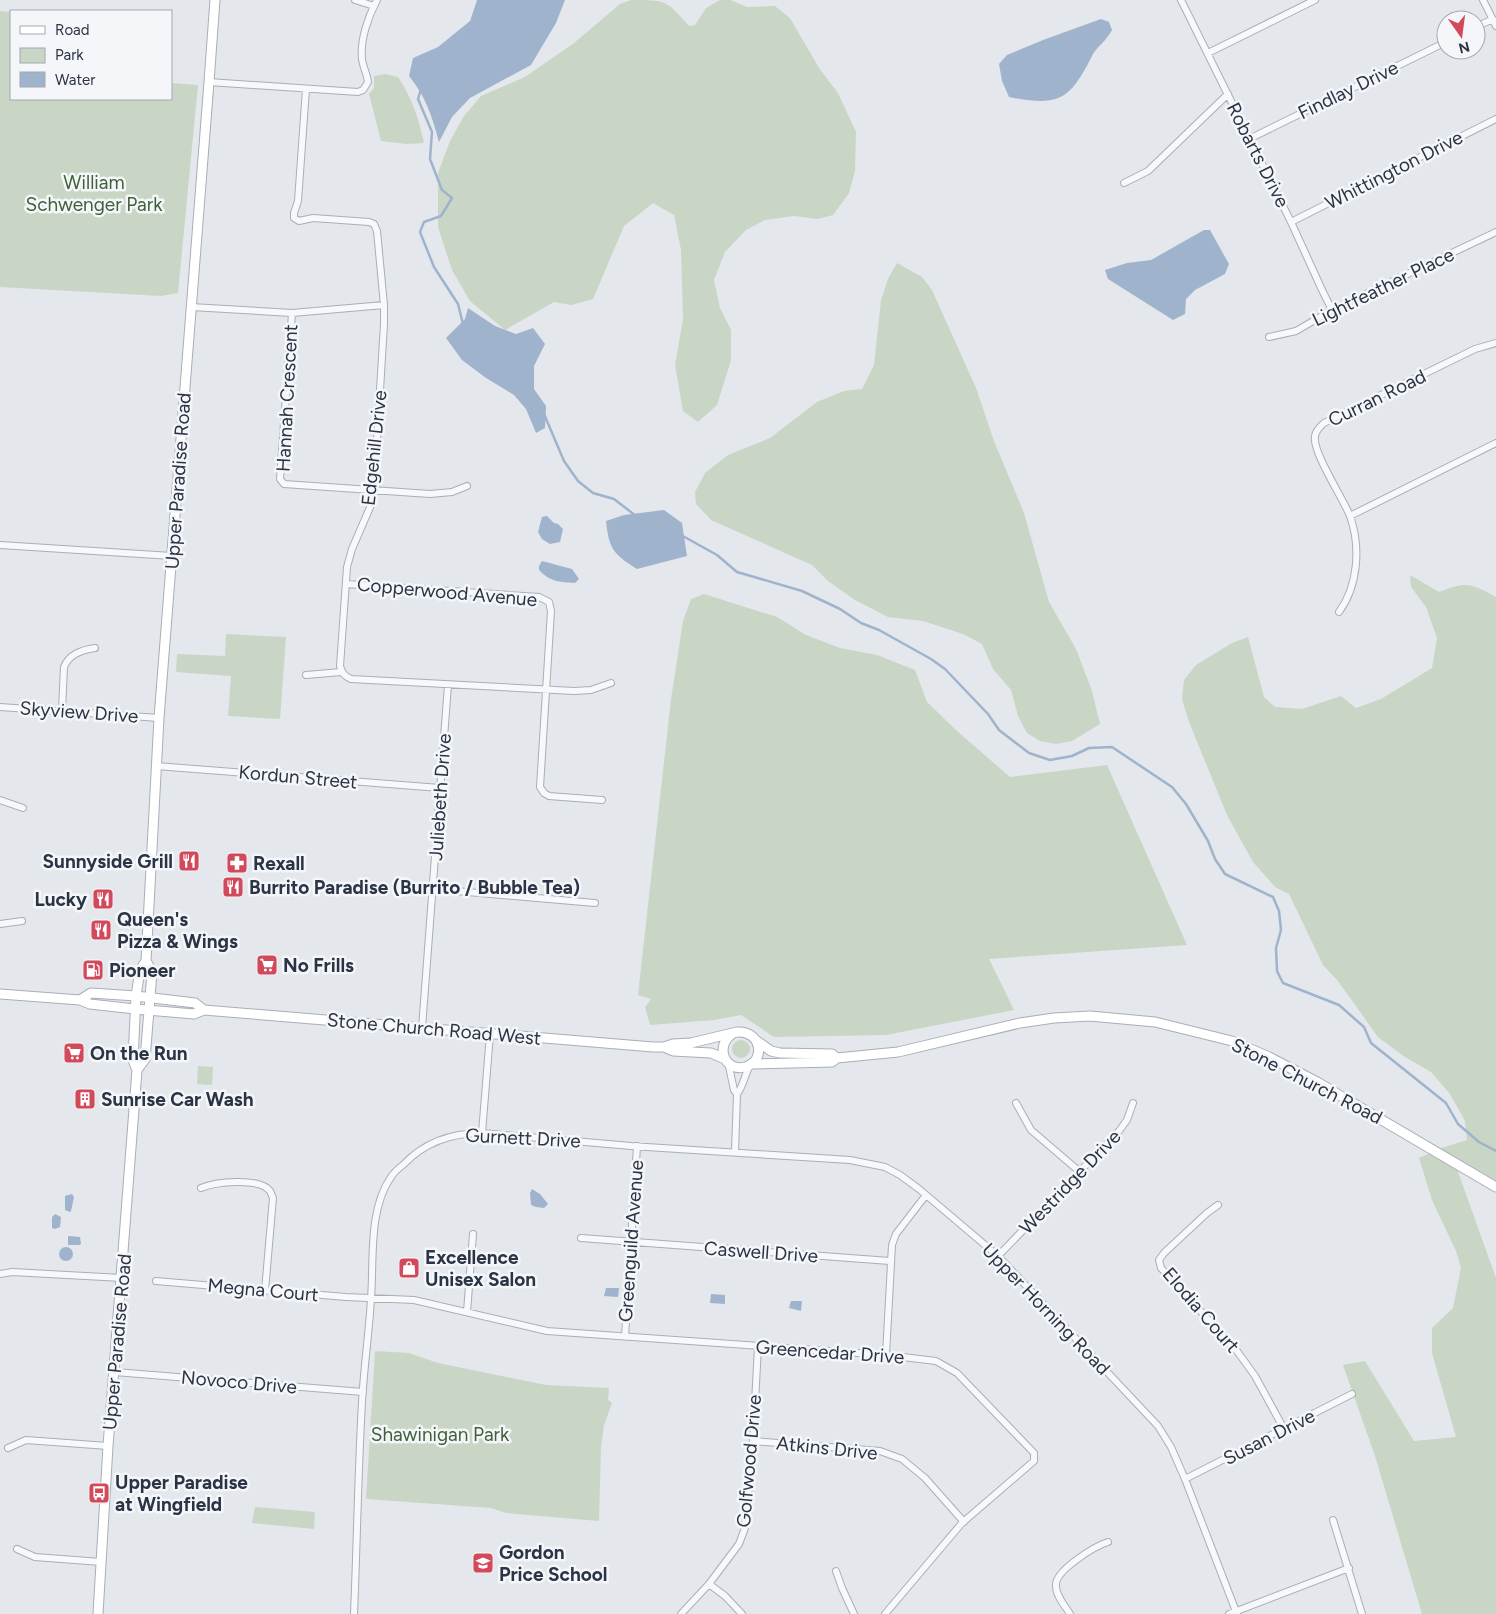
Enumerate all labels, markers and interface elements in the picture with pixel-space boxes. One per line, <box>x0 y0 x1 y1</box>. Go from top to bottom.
legend <box>10 10 172 100</box>
north arrow <box>1436 10 1486 60</box>
text: Road <box>55 21 90 39</box>
text: N <box>1457 38 1471 57</box>
text: Park <box>55 46 84 64</box>
street label: Findlay Drive <box>1294 56 1402 124</box>
text: Water <box>55 71 95 89</box>
street label: Robarts Drive <box>1222 99 1294 211</box>
street label: Whittington Drive <box>1321 125 1467 215</box>
park label: William Schwenger Park <box>26 171 163 216</box>
street label: Lightfeather Place <box>1308 243 1458 331</box>
street label: Hannah Crescent <box>272 324 302 472</box>
street label: Curran Road <box>1324 364 1430 432</box>
street label: Edgehill Drive <box>357 389 391 507</box>
street label: Upper Paradise Road <box>160 392 196 570</box>
street label: Copperwood Avenue <box>356 573 538 611</box>
street label: Skyview Drive <box>19 696 139 728</box>
street label: Juliebeth Drive <box>424 733 456 861</box>
street label: Kordun Street <box>238 760 358 794</box>
restaurant icon: Sunnyside Grill <box>177 849 201 873</box>
place label: Sunnyside Grill <box>43 850 173 873</box>
pharmacy icon: Rexall <box>225 851 249 875</box>
place label: Rexall <box>253 852 305 875</box>
restaurant icon: Burrito Paradise (Burrito / Bubble Tea) <box>221 875 245 899</box>
place label: Burrito Paradise (Burrito / Bubble Tea) <box>249 876 580 899</box>
restaurant icon: Lucky <box>91 887 115 911</box>
place label: Lucky <box>34 888 87 911</box>
place label: Queen's Pizza & Wings <box>117 908 238 953</box>
restaurant icon: Queen's Pizza & Wings <box>89 918 113 942</box>
supermarket icon: No Frills <box>255 953 279 977</box>
place label: No Frills <box>283 954 354 977</box>
fuel station icon: Pioneer <box>81 958 105 982</box>
place label: Pioneer <box>109 959 176 982</box>
street label: Stone Church Road West <box>326 1008 542 1050</box>
street label: Stone Church Road <box>1228 1033 1386 1129</box>
supermarket icon: On the Run <box>62 1041 86 1065</box>
place label: On the Run <box>90 1042 188 1065</box>
building icon: Sunrise Car Wash <box>73 1087 97 1111</box>
place label: Sunrise Car Wash <box>101 1088 254 1111</box>
street label: Gurnett Drive <box>465 1123 581 1153</box>
street label: Westridge Drive <box>1014 1125 1126 1239</box>
street label: Greenguild Avenue <box>614 1159 648 1323</box>
street label: Caswell Drive <box>703 1237 819 1267</box>
street label: Upper Horning Road <box>977 1238 1115 1380</box>
place label: Excellence Unisex Salon <box>425 1246 536 1291</box>
street label: Upper Paradise Road <box>98 1253 136 1431</box>
shop icon: Excellence Unisex Salon <box>397 1256 421 1280</box>
street label: Elodia Court <box>1158 1263 1244 1357</box>
street label: Megna Court <box>206 1274 320 1306</box>
street label: Greencedar Drive <box>755 1335 905 1369</box>
street label: Novoco Drive <box>180 1365 298 1399</box>
street label: Golfwood Drive <box>732 1394 766 1528</box>
street label: Susan Drive <box>1219 1404 1319 1470</box>
park label: Shawinigan Park <box>371 1423 510 1446</box>
street label: Atkins Drive <box>775 1431 879 1465</box>
place label: Upper Paradise at Wingfield <box>115 1471 248 1516</box>
bus stop icon: Upper Paradise at Wingfield <box>87 1481 111 1505</box>
place label: Gordon Price School <box>499 1541 608 1586</box>
school or university icon: Gordon Price School <box>471 1551 495 1575</box>

